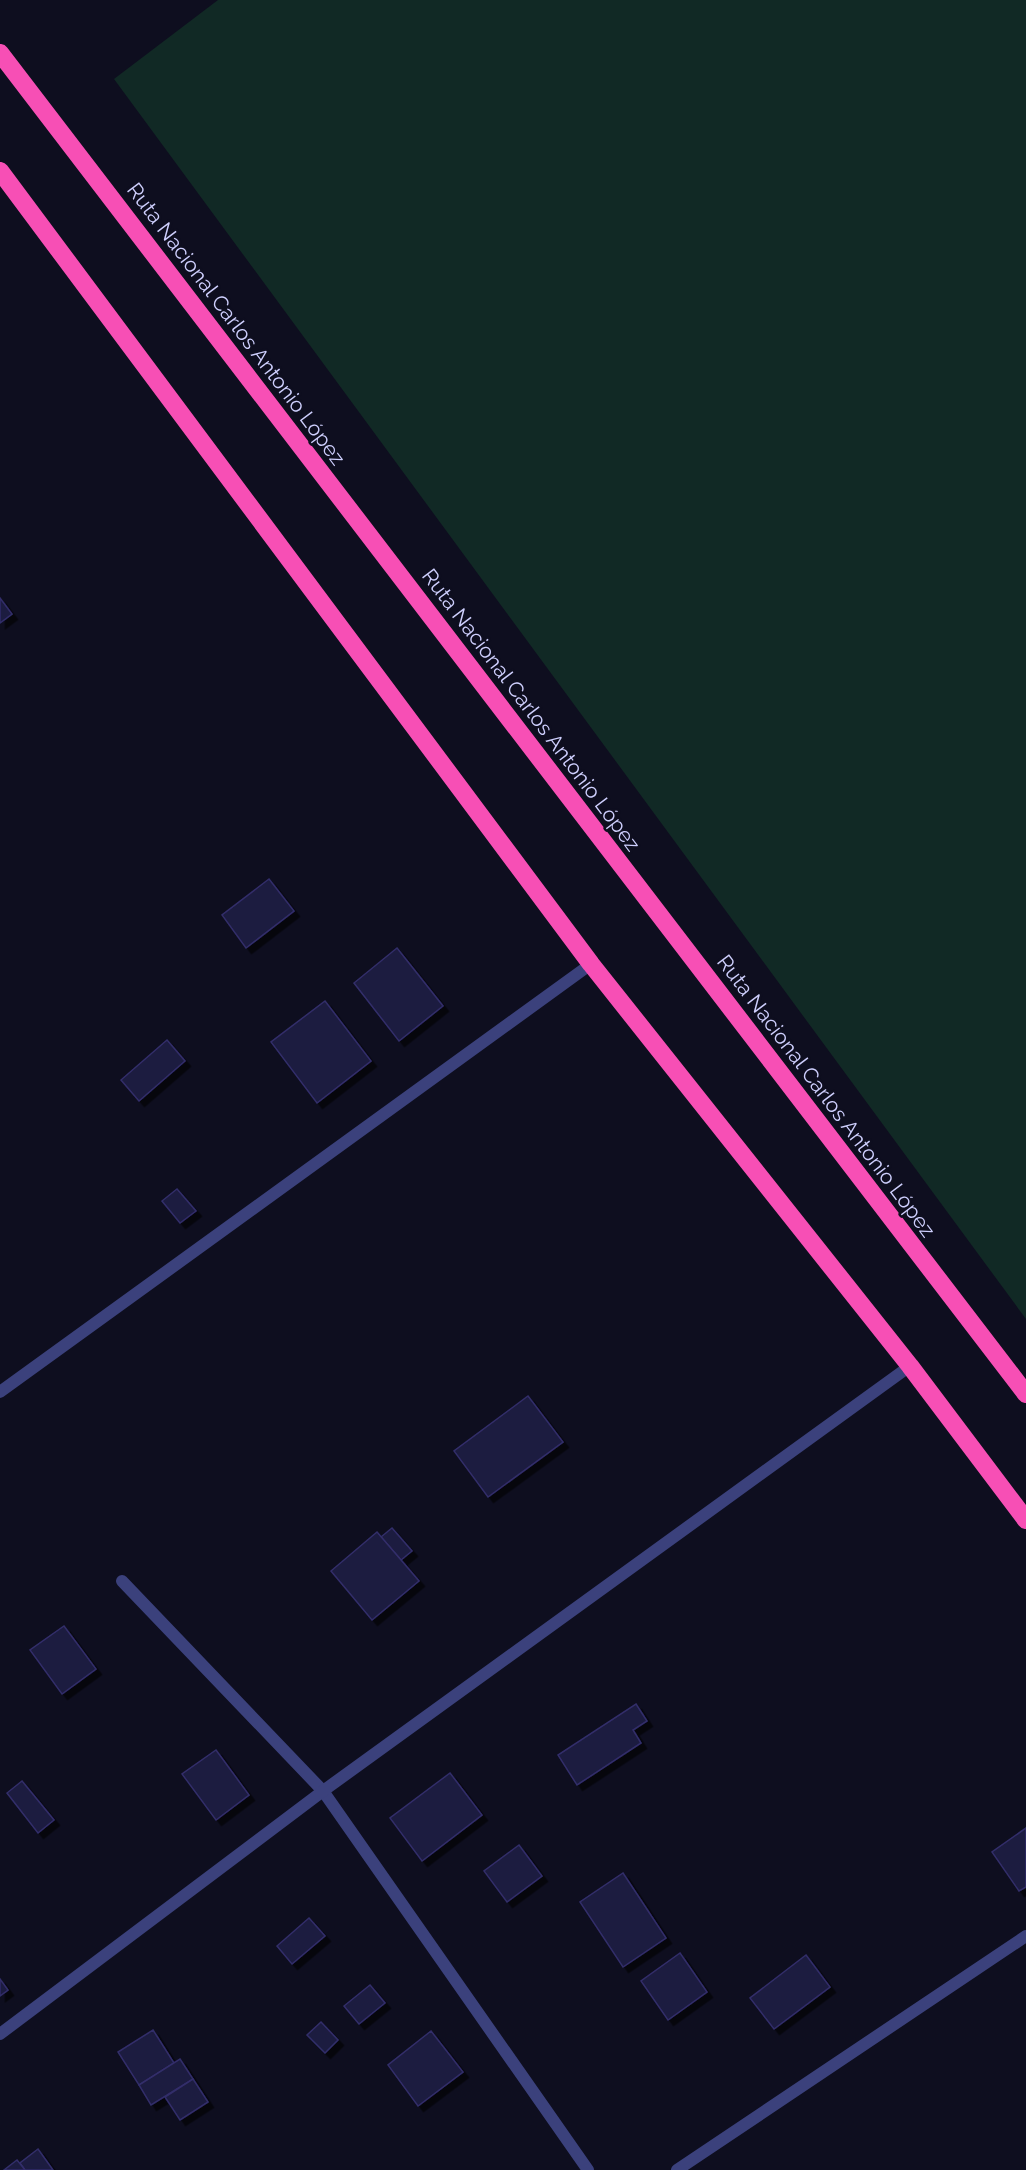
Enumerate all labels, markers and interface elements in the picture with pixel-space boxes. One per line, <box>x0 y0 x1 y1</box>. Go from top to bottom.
street label: Ruta Nacional Carlos Antonio López <box>122 178 351 470</box>
street label: Ruta Nacional Carlos Antonio López <box>417 564 646 856</box>
street label: Ruta Nacional Carlos Antonio López <box>712 950 941 1242</box>

